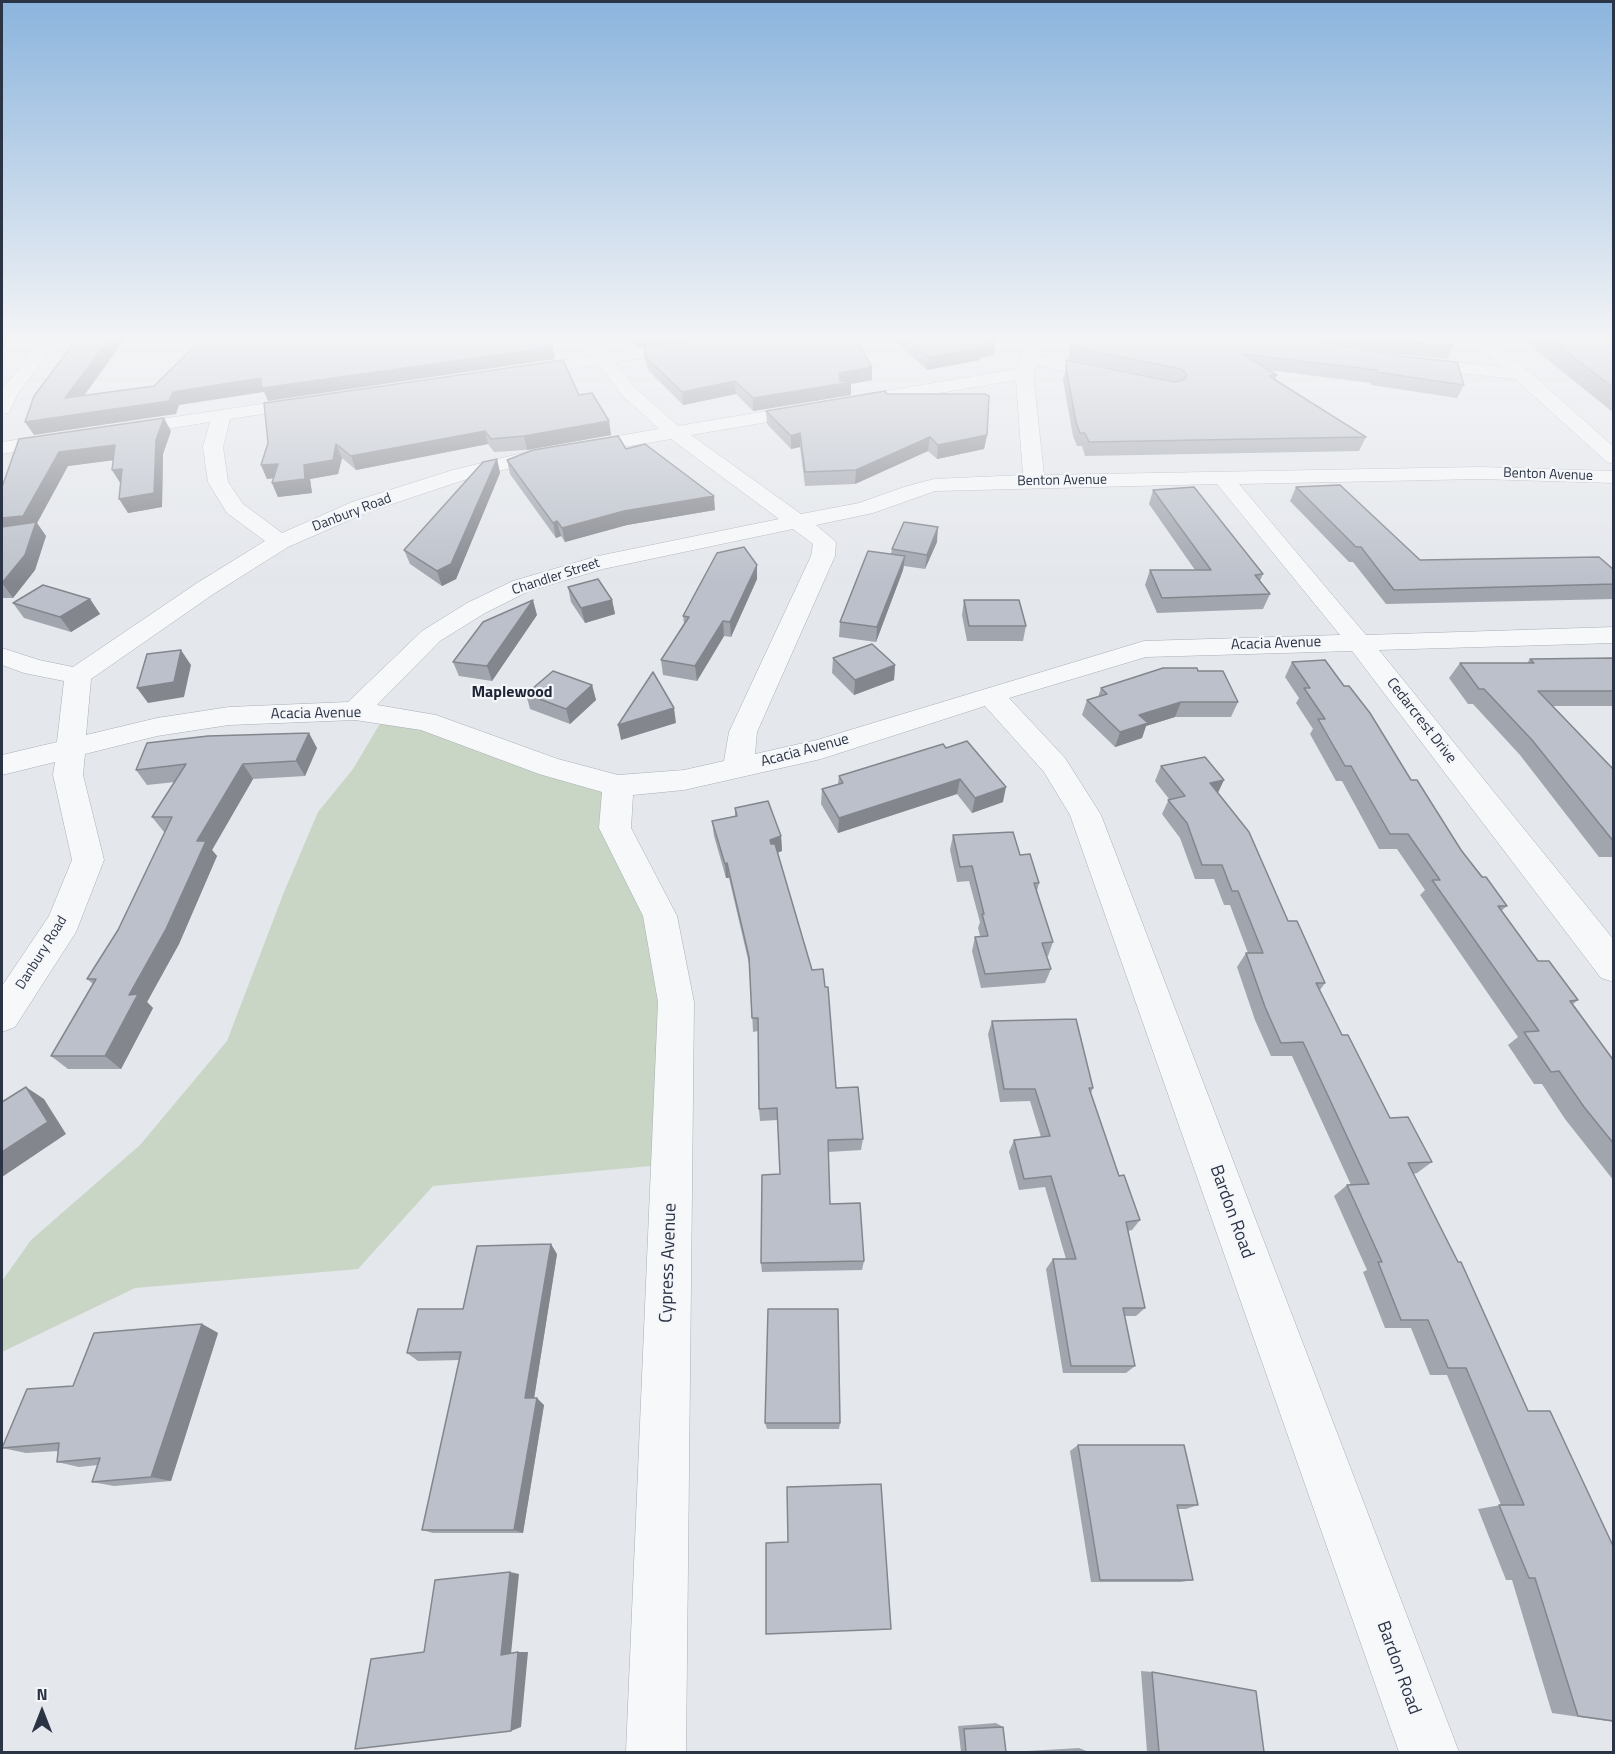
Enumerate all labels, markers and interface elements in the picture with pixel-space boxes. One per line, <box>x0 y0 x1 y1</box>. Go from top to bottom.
street label: Benton Avenue <box>1503 465 1593 485</box>
street label: Benton Avenue <box>1017 472 1107 490</box>
street label: Danbury Road <box>310 490 394 536</box>
street label: Chandler Street <box>510 555 602 599</box>
street label: Acacia Avenue <box>1230 633 1322 655</box>
street label: Cedarcrest Drive <box>1382 675 1460 767</box>
district label: Maplewood <box>471 683 553 703</box>
street label: Acacia Avenue <box>271 704 361 724</box>
street label: Acacia Avenue <box>759 731 851 771</box>
street label: Danbury Road <box>13 913 71 993</box>
street label: Bardon Road <box>1204 1162 1258 1262</box>
street label: Cypress Avenue <box>656 1203 682 1323</box>
street label: Bardon Road <box>1371 1618 1425 1718</box>
north arrow <box>12 1682 72 1742</box>
text: N <box>36 1682 48 1706</box>

